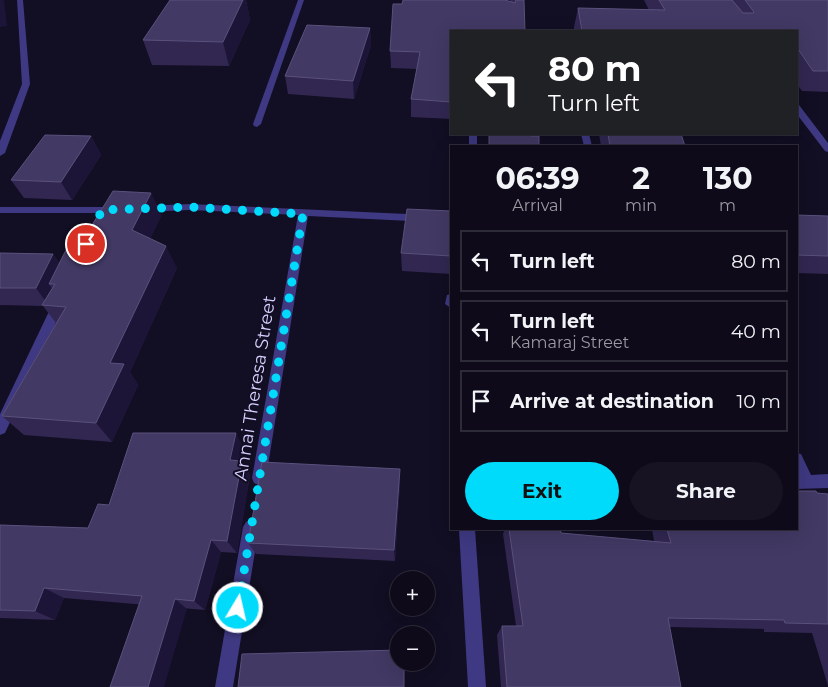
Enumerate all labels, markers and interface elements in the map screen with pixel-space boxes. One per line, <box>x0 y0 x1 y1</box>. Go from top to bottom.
text: 80 m <box>548 47 642 90</box>
icon: left <box>465 50 530 115</box>
text: Turn left <box>548 90 640 117</box>
text: 06:39 <box>495 160 580 197</box>
text: 2 <box>632 160 650 197</box>
text: 130 <box>703 160 753 197</box>
text: Arrival <box>512 196 563 215</box>
text: min <box>625 196 657 215</box>
text: m <box>719 196 736 215</box>
pin <box>65 223 107 265</box>
icon: arrive <box>72 230 100 258</box>
icon: left <box>467 247 495 275</box>
text: Turn left <box>510 250 595 273</box>
text: 80 m <box>731 250 781 273</box>
street label: Annai Theresa Street <box>229 294 281 482</box>
text: Turn left <box>510 310 595 333</box>
icon: left <box>467 317 495 345</box>
text: 40 m <box>731 320 781 343</box>
text: Kamaraj Street <box>510 333 629 352</box>
icon: arrive <box>467 387 495 415</box>
text: Arrive at destination <box>510 390 714 413</box>
text: 10 m <box>736 390 781 413</box>
button: Exit <box>465 462 619 520</box>
button: Share <box>629 462 783 520</box>
map controls <box>390 571 435 671</box>
button: + <box>390 571 435 616</box>
position arrow <box>211 581 263 633</box>
button: − <box>390 626 435 671</box>

